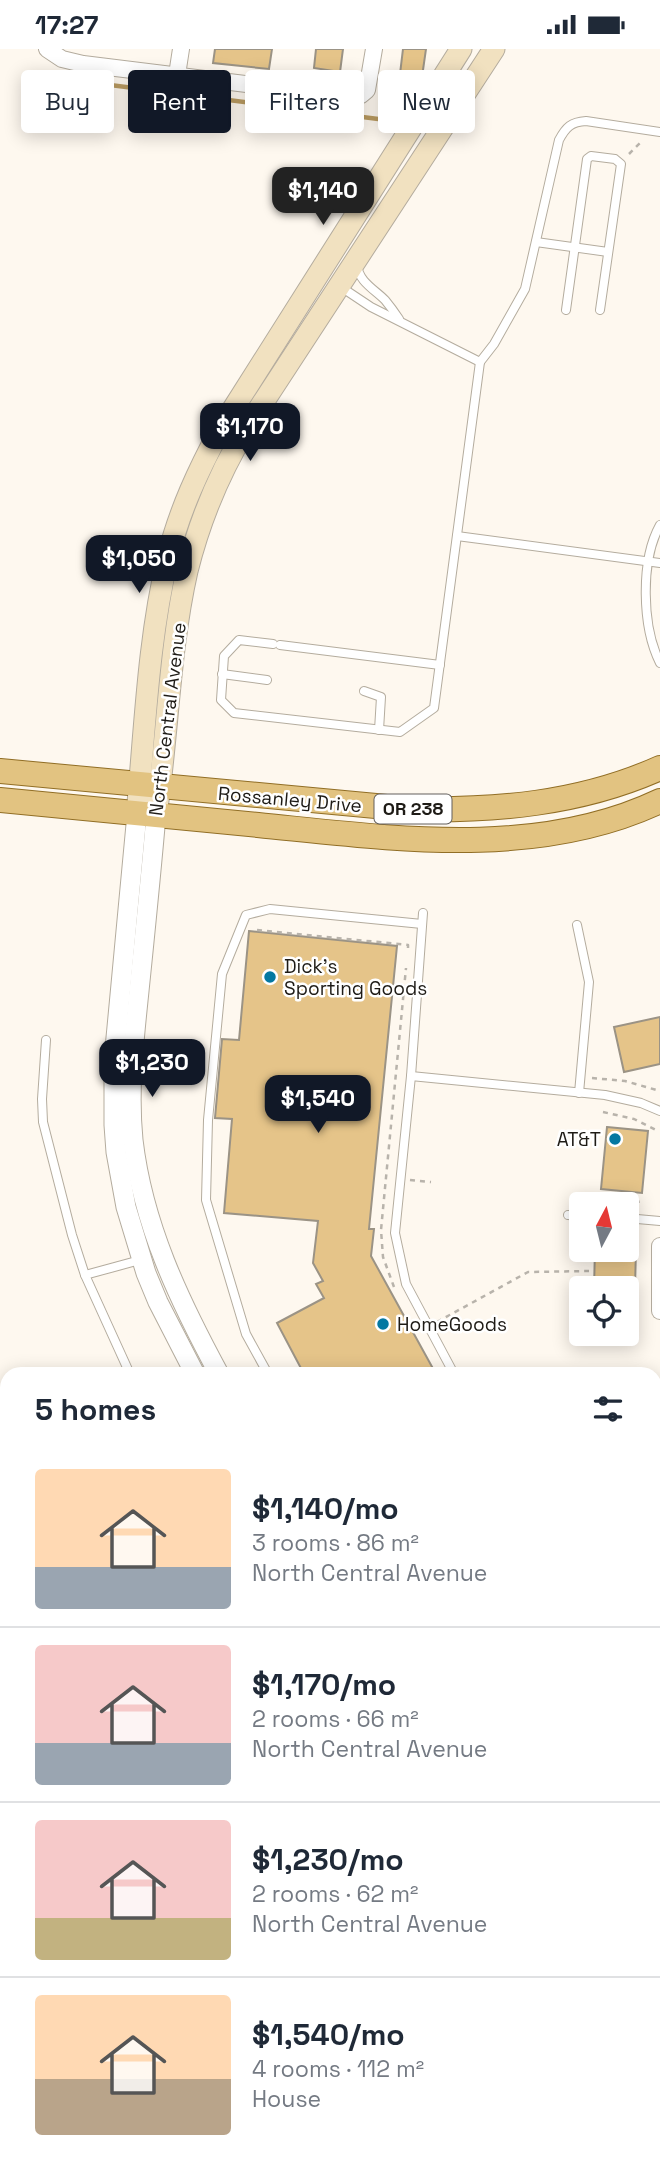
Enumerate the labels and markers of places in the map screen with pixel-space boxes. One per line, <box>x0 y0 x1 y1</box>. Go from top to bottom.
pin: $1,140 <box>266 167 380 227</box>
pin: $1,170 <box>193 403 307 463</box>
pin: $1,050 <box>82 535 196 595</box>
place label: Dick's Sporting Goods <box>284 954 427 1001</box>
marker: Dick's Sporting Goods <box>262 969 278 985</box>
pin: $1,230 <box>95 1039 209 1099</box>
pin: $1,540 <box>261 1075 375 1135</box>
place label: AT&T <box>557 1127 601 1152</box>
marker: AT&T <box>607 1131 623 1147</box>
place label: HomeGoods <box>397 1312 507 1337</box>
marker: HomeGoods <box>375 1316 391 1332</box>

